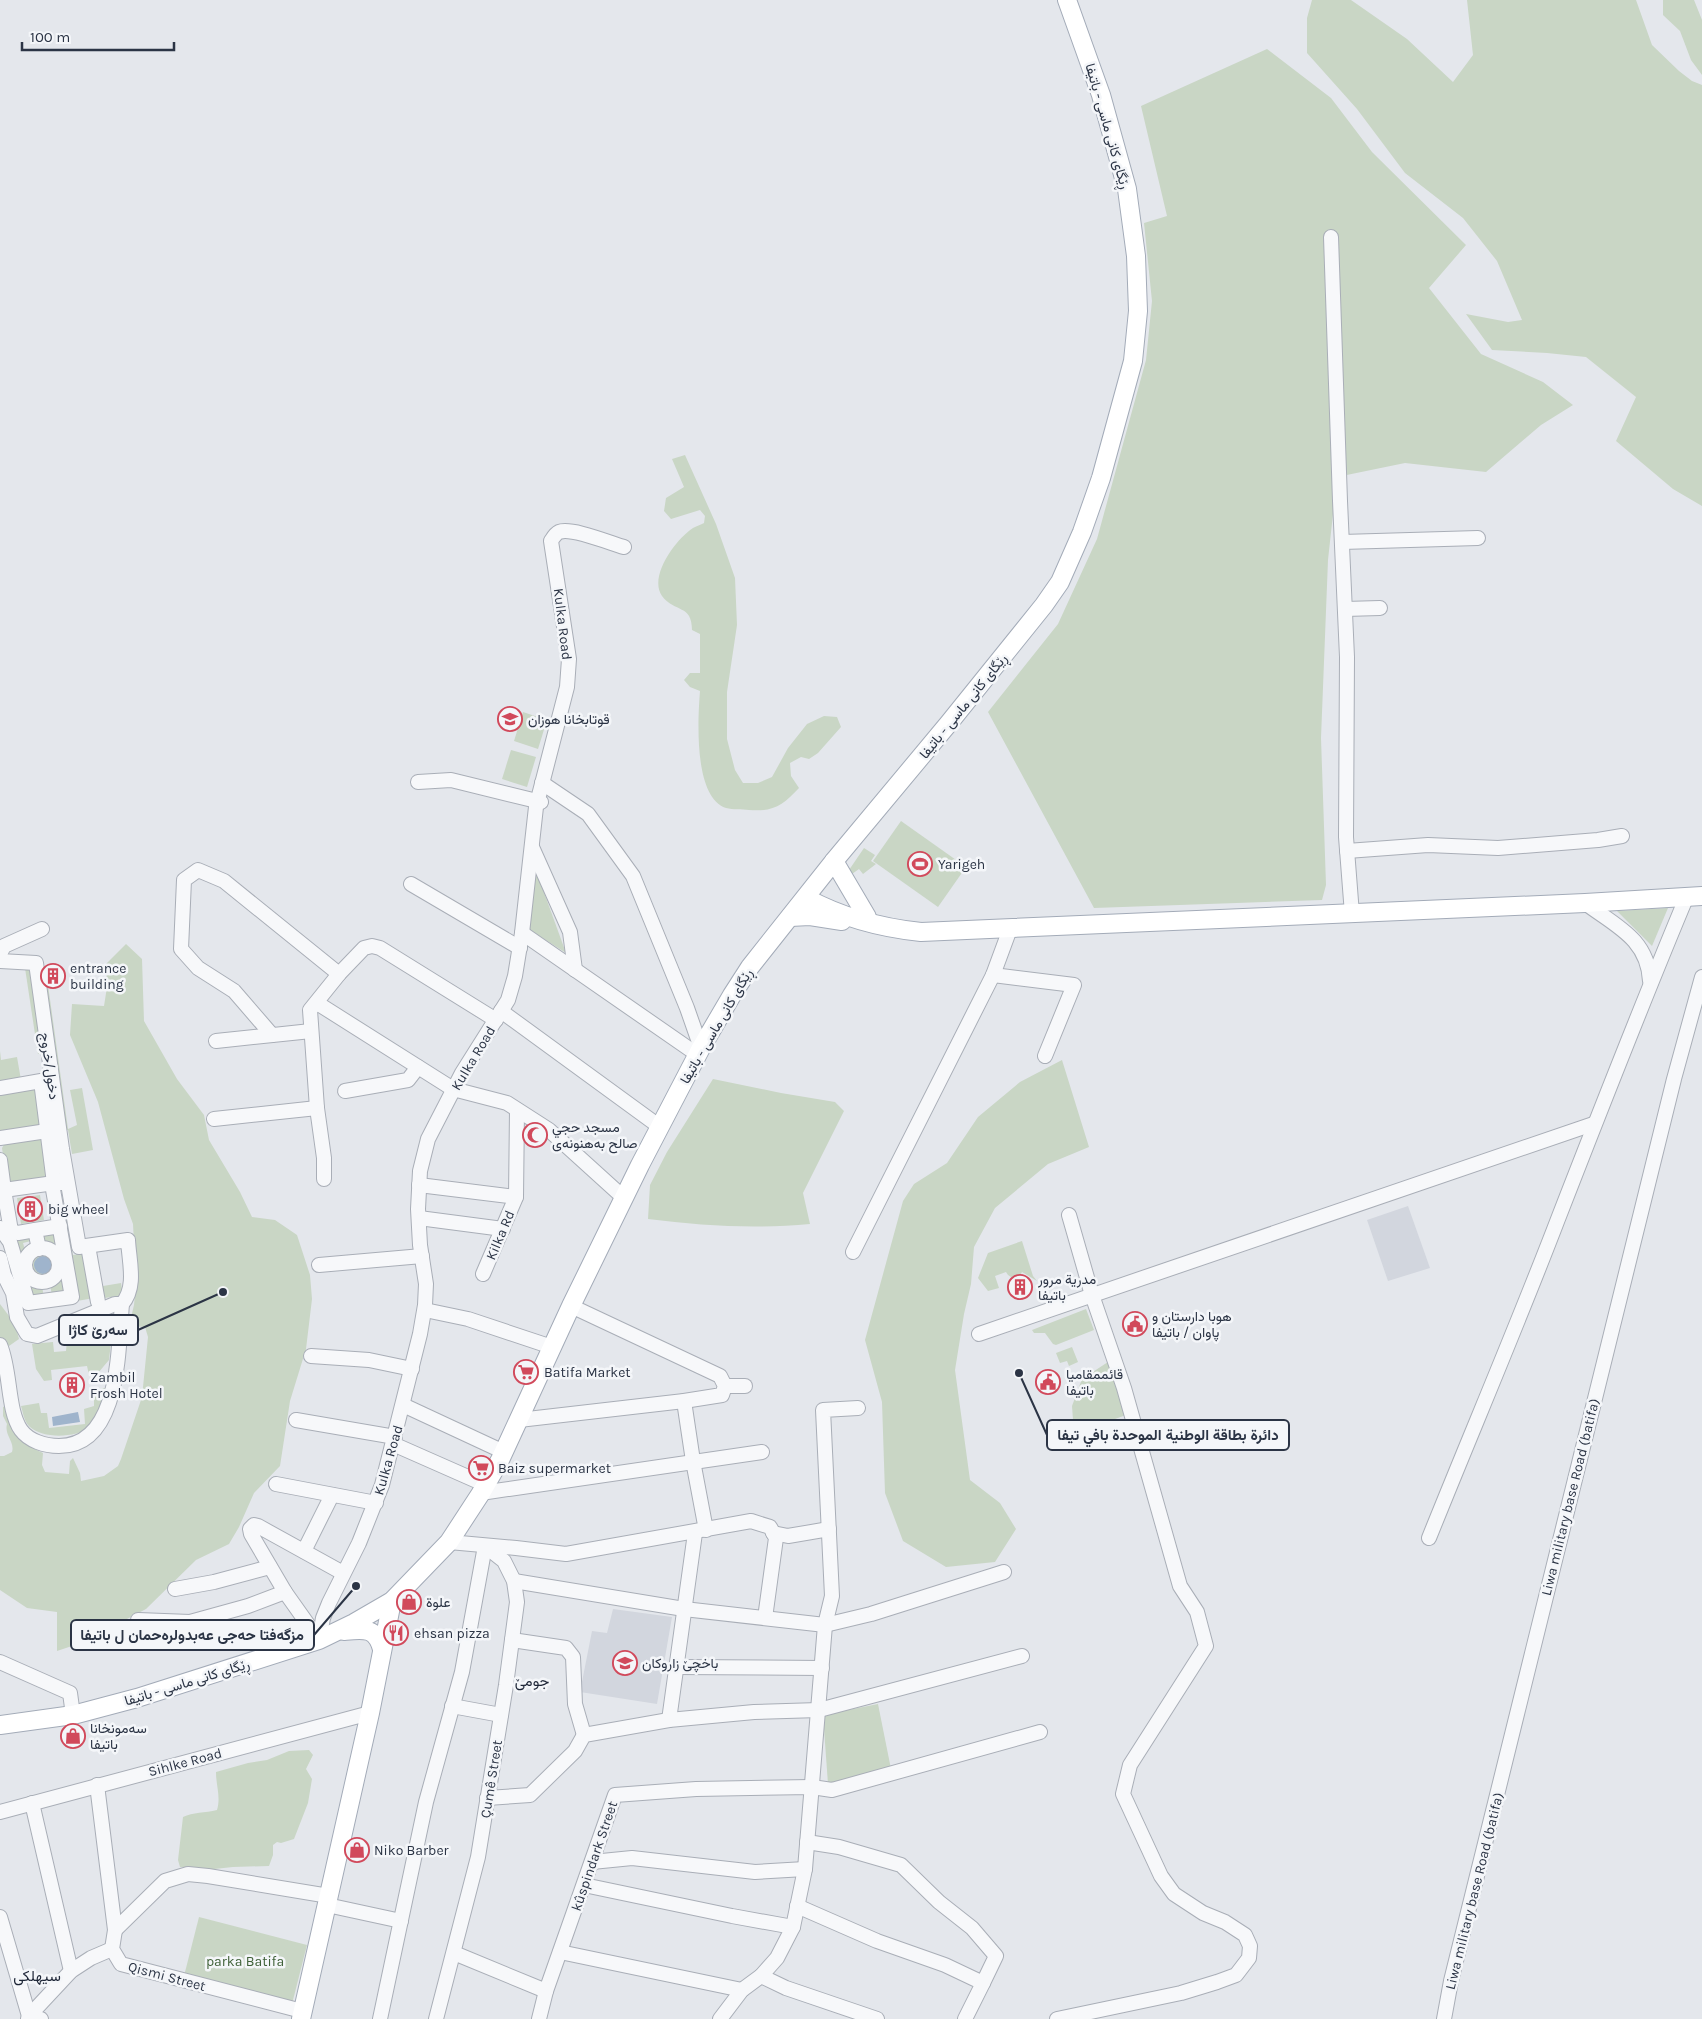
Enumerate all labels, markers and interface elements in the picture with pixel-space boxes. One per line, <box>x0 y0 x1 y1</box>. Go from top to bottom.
scale bar <box>22 20 175 52</box>
text: 100 m <box>30 28 70 46</box>
street label: ڕێگای کانی ماسی - باتيفا <box>1079 61 1134 192</box>
street label: Kulka Road <box>550 587 575 661</box>
street label: ڕێگای کانی ماسی - باتيفا <box>916 650 1013 764</box>
school or university icon: قوتابخانا هوزان <box>497 706 523 732</box>
place label: قوتابخانا هوزان <box>528 711 610 728</box>
sports icon: Yarigeh <box>907 851 933 877</box>
place label: Yarigeh <box>938 856 985 873</box>
place label: entrance building <box>70 960 127 993</box>
building icon: entrance building <box>40 963 66 989</box>
street label: ڕێگای کانی ماسی - باتيفا <box>677 966 759 1088</box>
street label: Kulka Road <box>448 1023 499 1094</box>
street label: دخول/خروج <box>34 1031 63 1101</box>
place label: مسجد حجي صالح بەھنونەی <box>552 1119 638 1154</box>
mosque icon: مسجد حجي صالح بەھنونەی <box>522 1122 548 1148</box>
building icon: big wheel <box>17 1196 43 1222</box>
place label: big wheel <box>48 1201 109 1218</box>
street label: Kilka Rd <box>482 1208 519 1263</box>
place label: مدرية مرور باتيفا <box>1037 1271 1096 1304</box>
building icon: مدرية مرور باتيفا <box>1007 1274 1033 1300</box>
place label: هوبا دارستان و پاوان / باتيفا <box>1152 1308 1232 1342</box>
public building icon: هوبا دارستان و پاوان / باتيفا <box>1122 1311 1148 1337</box>
callout: سەرێ کاژا <box>59 1315 138 1345</box>
text: سەرێ کاژا <box>68 1321 128 1339</box>
supermarket icon: Batifa Market <box>513 1359 539 1385</box>
place label: Batifa Market <box>544 1364 631 1381</box>
place label: قائممقاميا باتيفا <box>1066 1366 1123 1399</box>
place label: Zambil Frosh Hotel <box>90 1369 163 1402</box>
public building icon: قائممقاميا باتيفا <box>1035 1369 1061 1395</box>
building icon: Zambil Frosh Hotel <box>59 1372 85 1398</box>
street label: Liwa military base Road (batifa) <box>1538 1397 1603 1597</box>
callout: دائرة بطاقة الوطنية الموحدة بافي تيفا <box>1047 1420 1289 1450</box>
street label: Kulka Road <box>370 1423 407 1497</box>
text: دائرة بطاقة الوطنية الموحدة بافي تيفا <box>1057 1426 1279 1448</box>
supermarket icon: Baiz supermarket <box>468 1455 494 1481</box>
place label: Baiz supermarket <box>498 1460 611 1477</box>
shop icon: علوة <box>396 1589 422 1615</box>
place label: علوة <box>426 1594 451 1611</box>
callout: مزگەفتا حەجی عەبدولرەحمان ل باتیفا <box>71 1620 314 1650</box>
restaurant icon: ehsan pizza <box>383 1620 409 1646</box>
place label: ehsan pizza <box>414 1625 490 1642</box>
text: مزگەفتا حەجی عەبدولرەحمان ل باتیفا <box>80 1626 304 1644</box>
school or university icon: باخچێ زاروکان <box>612 1650 638 1676</box>
street label: ڕێگای کانی ماسی - باتيفا <box>122 1655 253 1712</box>
place label: باخچێ زاروکان <box>642 1655 718 1673</box>
district label: جومێ <box>515 1672 549 1691</box>
place label: سه‌مونخانا باتيفا <box>90 1720 147 1753</box>
shop icon: سه‌مونخانا باتيفا <box>60 1723 86 1749</box>
street label: Çumê Street <box>477 1739 506 1819</box>
street label: Sihlke Road <box>146 1744 224 1780</box>
street label: Liwa military base Road (batifa) <box>1442 1791 1507 1991</box>
street label: kûspindark Street <box>568 1799 621 1913</box>
shop icon: Niko Barber <box>344 1837 370 1863</box>
place label: Niko Barber <box>374 1842 450 1859</box>
park label: parka Batifa <box>206 1953 284 1970</box>
street label: Qismi Street <box>126 1958 208 1995</box>
district label: سيهلكى <box>13 1967 61 1986</box>

